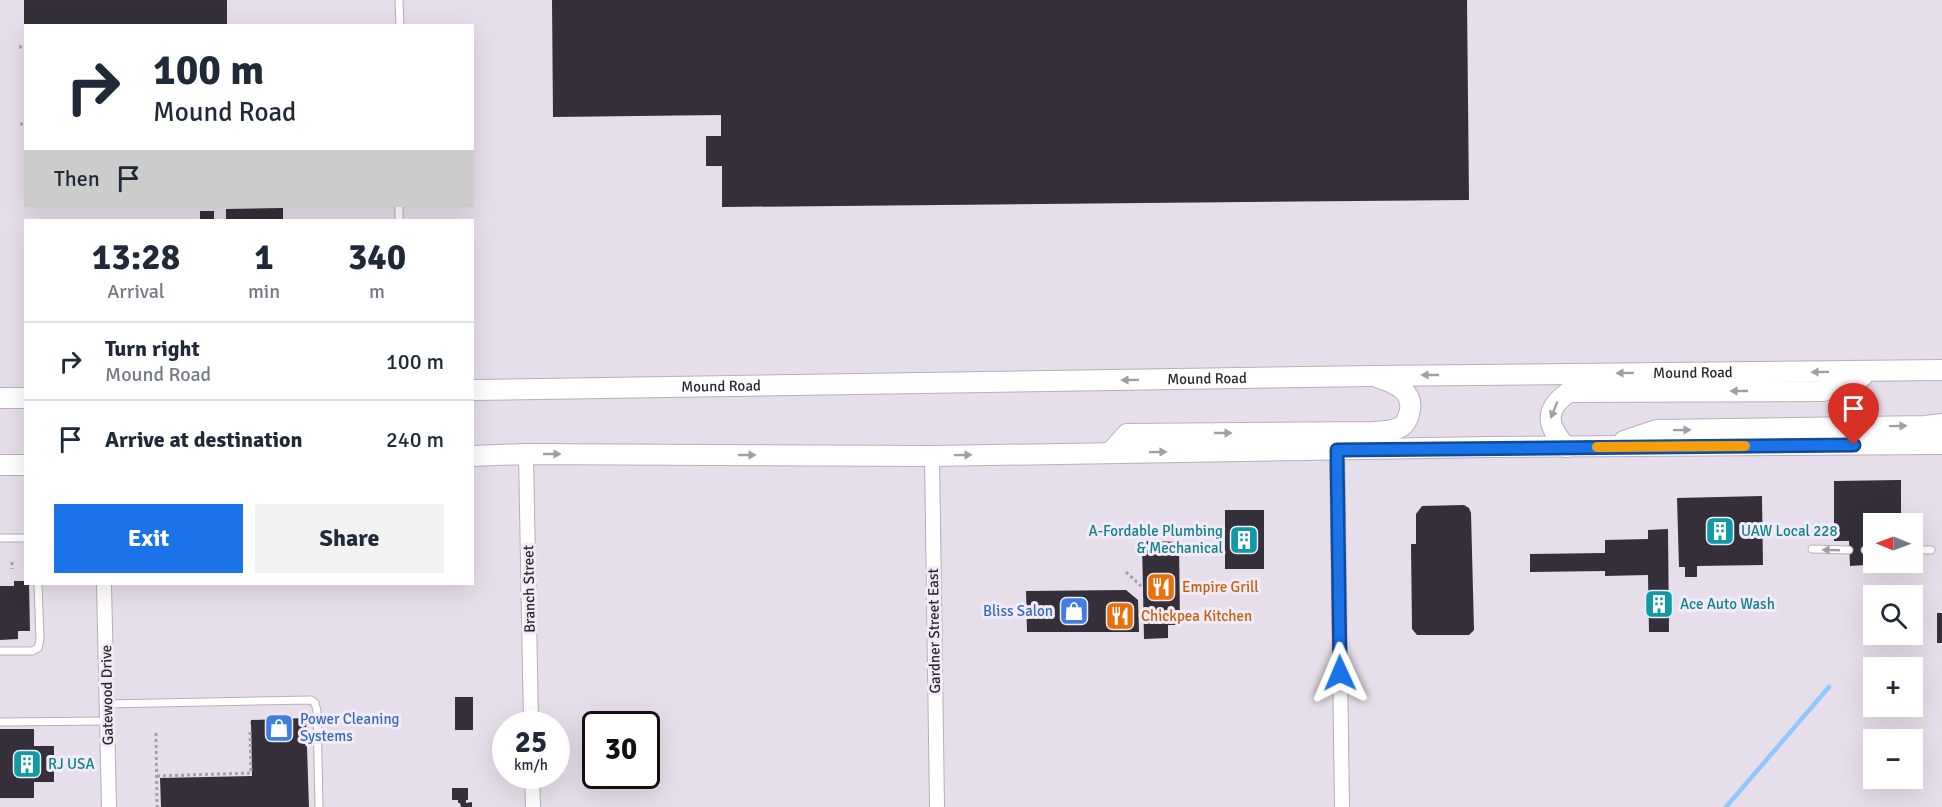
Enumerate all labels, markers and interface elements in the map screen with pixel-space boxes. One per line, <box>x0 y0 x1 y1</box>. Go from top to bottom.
text: 100 m <box>153 45 264 96</box>
icon: right <box>54 48 132 126</box>
text: Mound Road <box>153 96 296 129</box>
icon: arrive <box>112 162 145 195</box>
text: Then <box>54 165 100 192</box>
text: 13:28 <box>92 235 180 280</box>
text: 1 <box>254 235 274 280</box>
text: 340 <box>348 235 406 280</box>
text: Arrival <box>107 279 165 304</box>
text: min <box>248 279 280 304</box>
text: m <box>369 279 385 304</box>
text: Turn right <box>105 335 200 362</box>
icon: right <box>54 345 87 378</box>
text: 100 m <box>386 348 444 375</box>
text: Mound Road <box>105 362 211 387</box>
street label: Mound Road <box>1653 363 1733 382</box>
one-way arrow <box>1810 367 1829 377</box>
one-way arrow <box>1615 368 1634 378</box>
street label: Mound Road <box>1167 369 1247 388</box>
one-way arrow <box>1420 370 1439 380</box>
one-way arrow <box>1120 375 1139 385</box>
street label: Mound Road <box>681 377 761 396</box>
pin <box>1828 383 1879 445</box>
one-way arrow <box>1730 386 1749 396</box>
icon: arrive <box>1837 392 1870 425</box>
one-way arrow <box>1549 401 1559 419</box>
one-way arrow <box>1888 421 1907 431</box>
icon: arrive <box>54 423 87 456</box>
one-way arrow <box>1672 425 1691 435</box>
text: Arrive at destination <box>105 426 302 453</box>
text: 240 m <box>386 426 444 453</box>
one-way arrow <box>1214 428 1233 438</box>
one-way arrow <box>1148 447 1167 457</box>
one-way arrow <box>542 449 561 459</box>
one-way arrow <box>737 450 756 460</box>
one-way arrow <box>953 450 972 460</box>
button: Exit <box>54 504 243 573</box>
button: Share <box>255 504 444 573</box>
north arrow <box>1863 513 1923 573</box>
map controls <box>1863 513 1923 789</box>
building icon: UAW Local 228 <box>1704 515 1736 547</box>
place label: A-Fordable Plumbing & Mechanical <box>1088 522 1223 557</box>
place label: UAW Local 228 <box>1741 522 1838 540</box>
building icon: A-Fordable Plumbing & Mechanical <box>1228 524 1260 556</box>
street label: Branch Street <box>519 545 539 633</box>
one-way arrow <box>1821 545 1840 554</box>
street label: Gardner Street East <box>924 568 944 694</box>
restaurant icon: Empire Grill <box>1145 571 1177 603</box>
place label: Empire Grill <box>1182 578 1259 596</box>
button: search <box>1863 585 1923 645</box>
building icon: Ace Auto Wash <box>1643 588 1675 620</box>
shop icon: Bliss Salon <box>1058 595 1090 627</box>
place label: Ace Auto Wash <box>1680 595 1775 613</box>
restaurant icon: Chickpea Kitchen <box>1104 600 1136 632</box>
place label: Bliss Salon <box>983 602 1053 620</box>
place label: Chickpea Kitchen <box>1141 607 1252 625</box>
position arrow <box>1308 641 1372 705</box>
street label: Gatewood Drive <box>97 645 117 745</box>
button: + <box>1863 657 1923 717</box>
place label: Power Cleaning Systems <box>300 710 400 745</box>
speed limit sign: 30 <box>582 711 660 789</box>
shop icon: Power Cleaning Systems <box>263 712 295 744</box>
text: 25 <box>515 724 547 761</box>
button: − <box>1863 729 1923 789</box>
building icon: RJ USA <box>11 748 43 780</box>
place label: RJ USA <box>48 755 95 773</box>
text: km/h <box>514 756 548 774</box>

